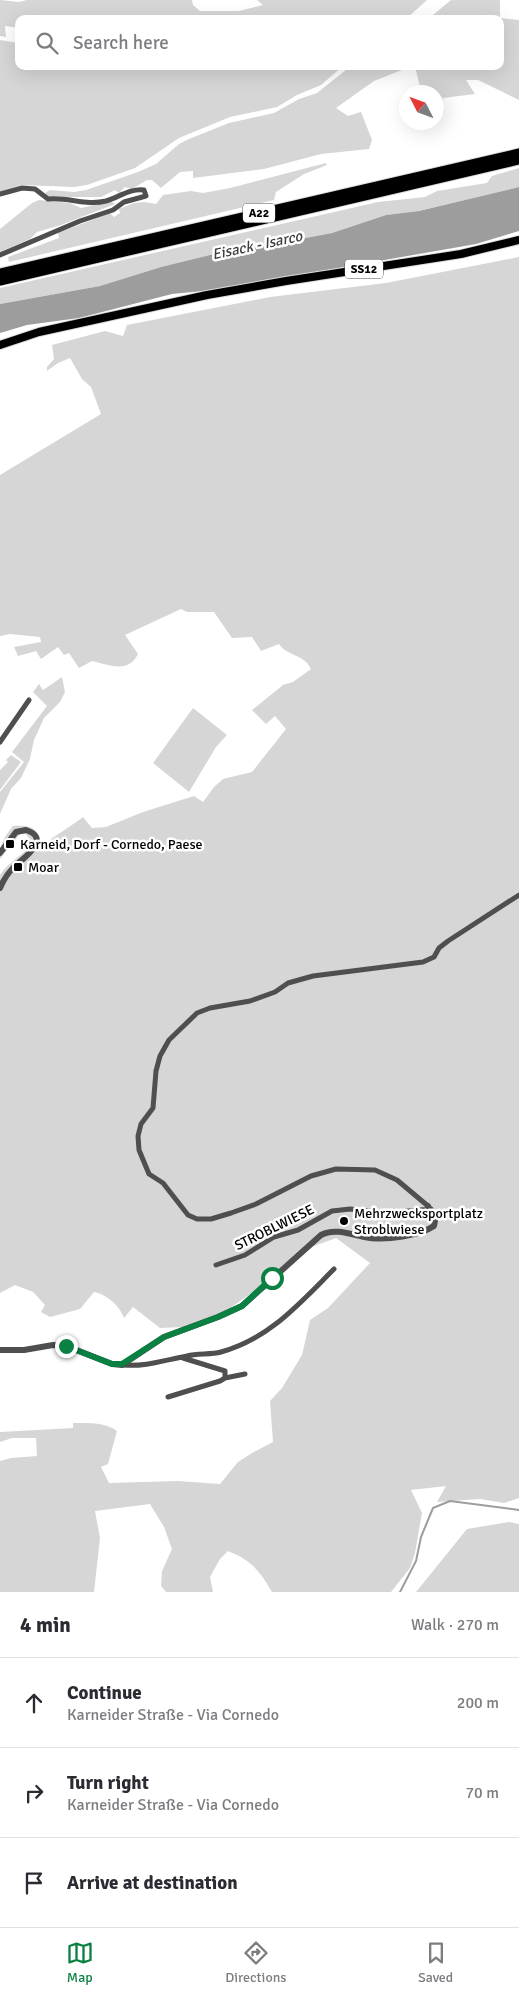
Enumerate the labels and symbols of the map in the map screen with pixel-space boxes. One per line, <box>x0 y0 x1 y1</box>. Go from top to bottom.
north arrow <box>399 85 444 130</box>
road number: A22 <box>243 204 275 222</box>
water label: Eisack - Isarco <box>210 226 305 263</box>
road number: SS12 <box>345 260 383 278</box>
place label: Karneid, Dorf - Cornedo, Paese <box>20 836 203 853</box>
marker: Karneid, Dorf - Cornedo, Paese <box>4 838 16 850</box>
place label: Moar <box>28 859 60 876</box>
marker: Moar <box>12 861 24 873</box>
street label: STROBLWIESE <box>232 1201 317 1254</box>
place label: Mehrzwecksportplatz Stroblwiese <box>354 1205 483 1238</box>
marker: Mehrzwecksportplatz Stroblwiese <box>338 1215 350 1227</box>
route start <box>261 1267 284 1290</box>
route end <box>55 1335 78 1358</box>

